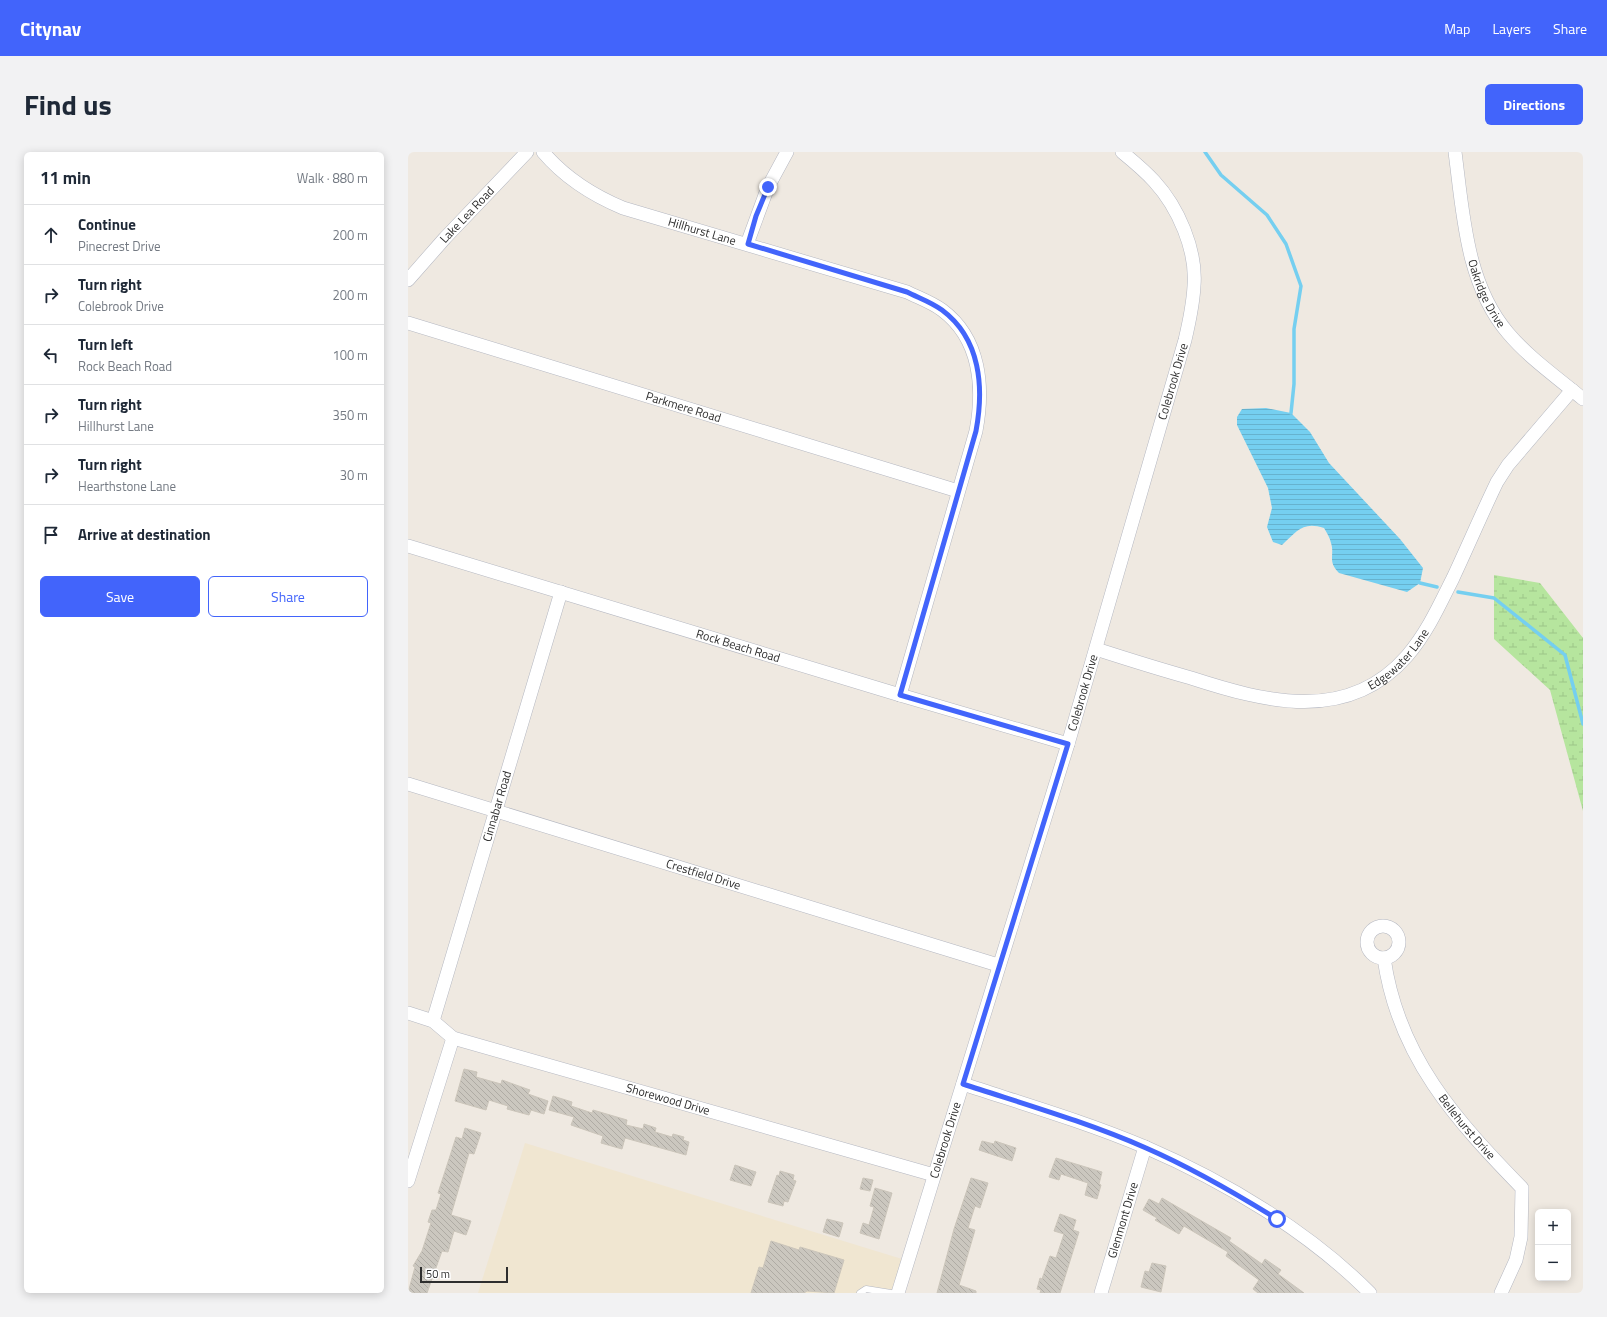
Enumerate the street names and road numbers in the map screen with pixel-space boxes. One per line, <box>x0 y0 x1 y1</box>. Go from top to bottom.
street label: Lake Lea Road <box>435 182 499 247</box>
street label: Hillhurst Lane <box>666 212 738 250</box>
street label: Oakridge Drive <box>1463 257 1511 332</box>
street label: Colebrook Drive <box>1152 341 1193 422</box>
street label: Parkmere Road <box>644 386 724 427</box>
street label: Rock Beach Road <box>694 624 783 667</box>
street label: Edgewater Lane <box>1364 625 1433 695</box>
street label: Colebrook Drive <box>1062 652 1102 733</box>
street label: Cinnabar Road <box>477 768 516 844</box>
street label: Crestfield Drive <box>664 854 743 895</box>
street label: Shorewood Drive <box>624 1078 712 1120</box>
street label: Bellehurst Drive <box>1434 1090 1500 1164</box>
street label: Colebrook Drive <box>924 1099 966 1181</box>
street label: Glenmont Drive <box>1102 1180 1143 1260</box>

